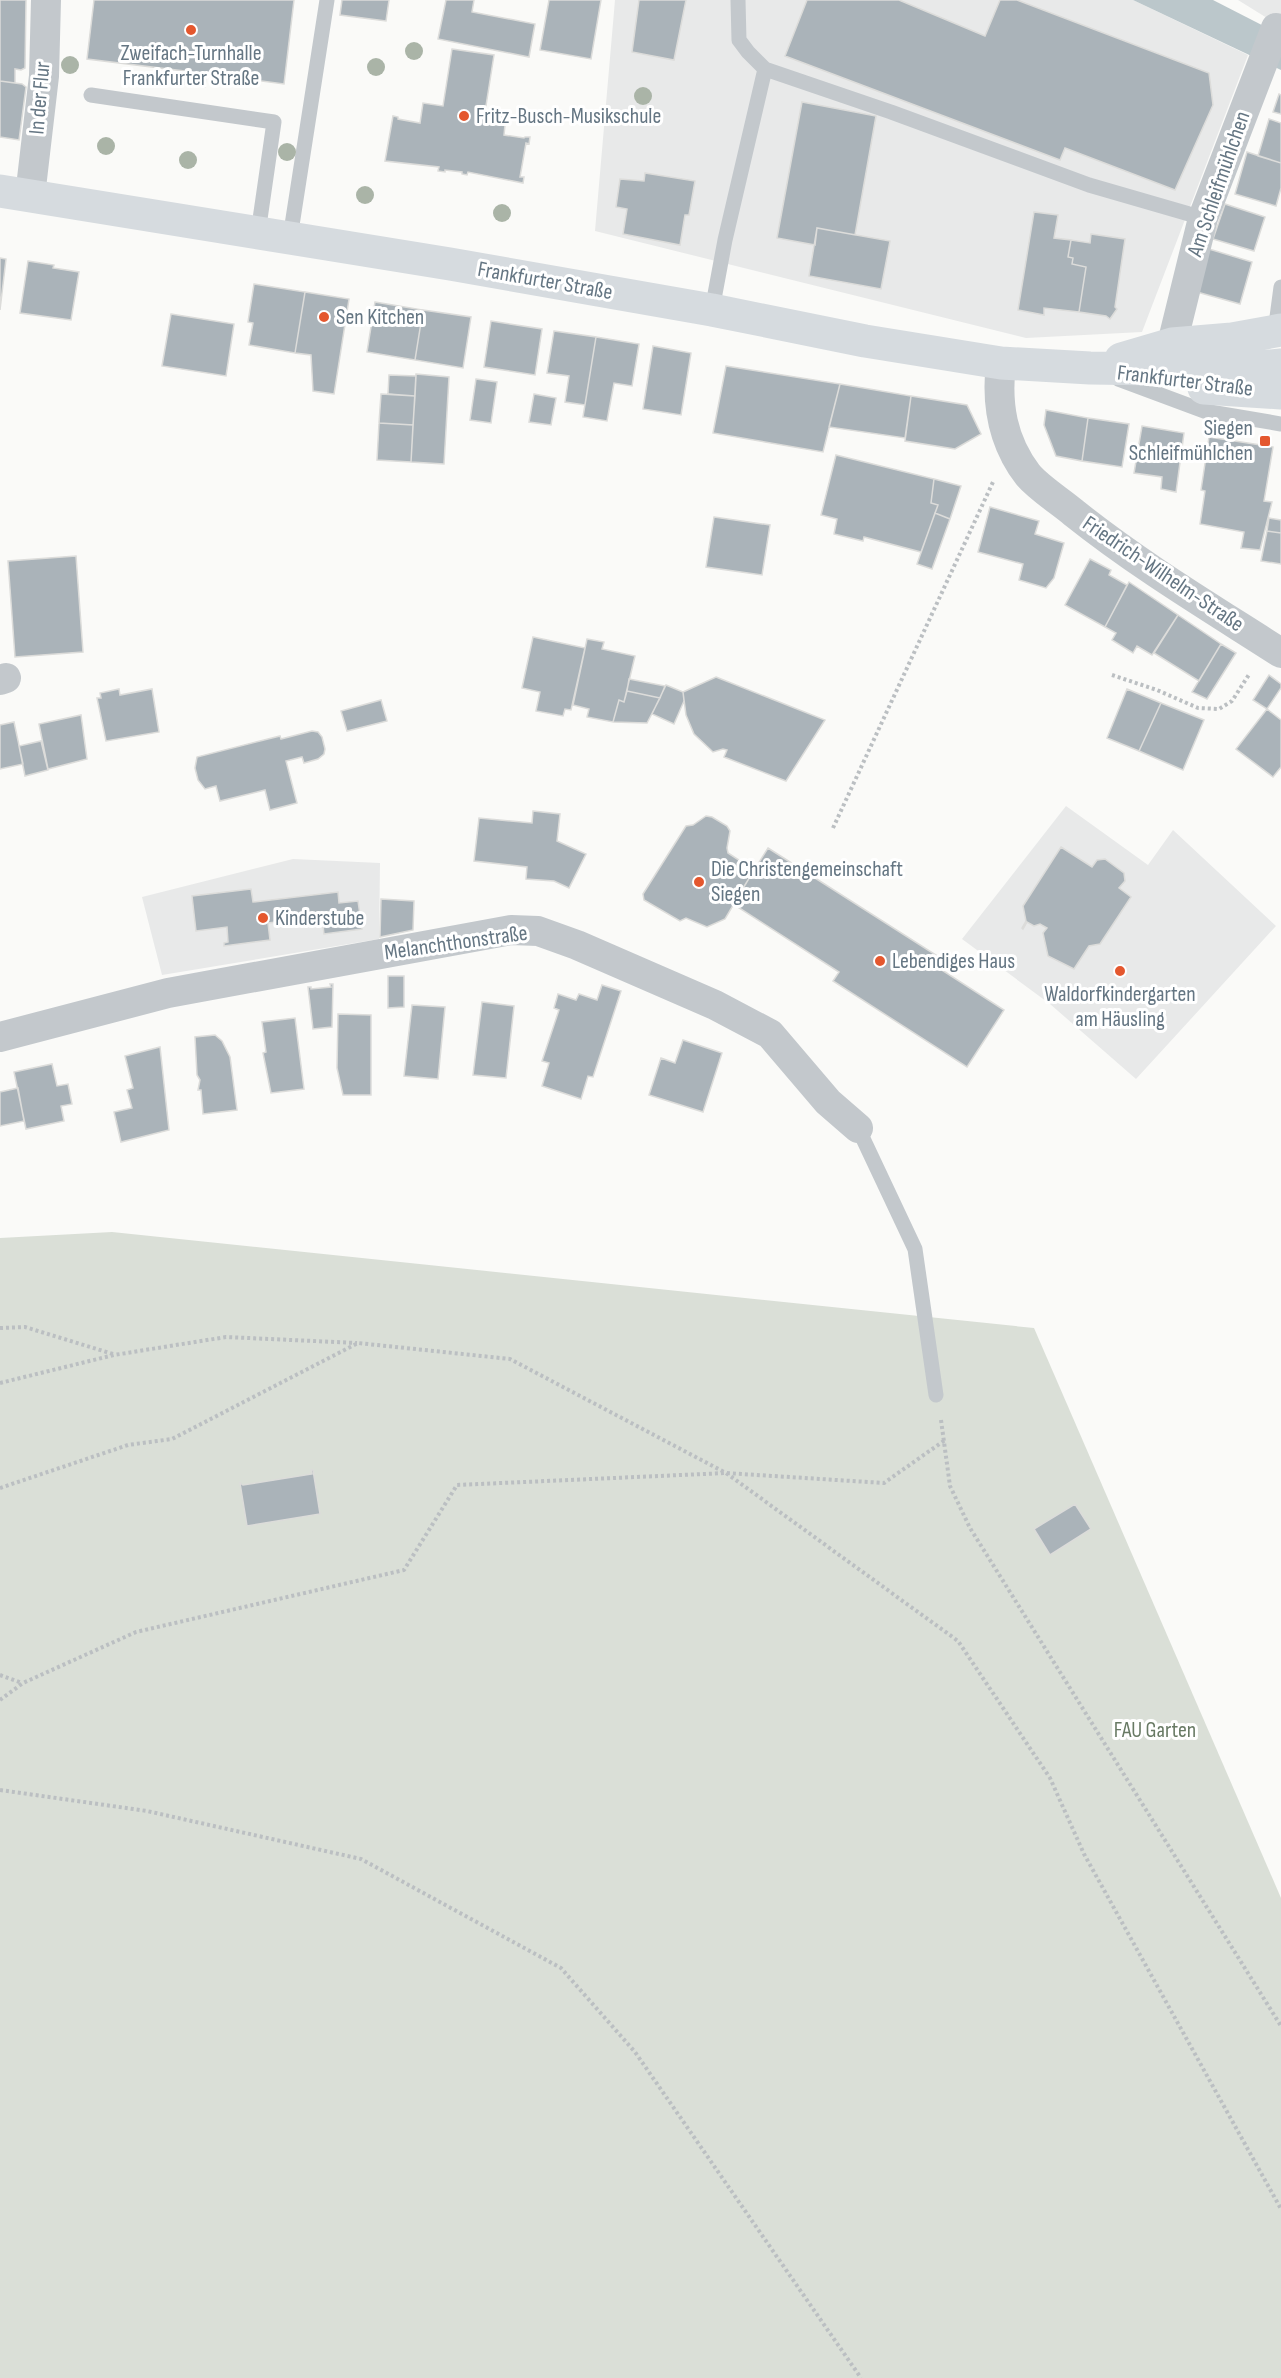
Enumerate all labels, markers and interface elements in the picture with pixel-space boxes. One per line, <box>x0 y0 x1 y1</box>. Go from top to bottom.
marker: Zweifach-Turnhalle Frankfurter Straße <box>184 23 198 37</box>
place label: Zweifach-Turnhalle Frankfurter Straße <box>120 40 262 92</box>
street label: In der Flur <box>23 60 57 136</box>
place label: Fritz-Busch-Musikschule <box>476 103 661 130</box>
street label: Am Schleifmühlchen <box>1181 108 1256 261</box>
marker: Fritz-Busch-Musikschule <box>457 109 471 123</box>
street label: Frankfurter Straße <box>475 256 615 306</box>
place label: Sen Kitchen <box>336 304 424 331</box>
marker: Sen Kitchen <box>317 310 331 324</box>
street label: Frankfurter Straße <box>1116 359 1254 403</box>
place label: Siegen Schleifmühlchen <box>1129 415 1253 467</box>
marker: Siegen Schleifmühlchen <box>1258 434 1272 448</box>
street label: Friedrich-Wilhelm-Straße <box>1077 510 1249 638</box>
place label: Die Christengemeinschaft Siegen <box>711 856 903 908</box>
marker: Die Christengemeinschaft Siegen <box>692 875 706 889</box>
place label: Kinderstube <box>275 905 364 932</box>
marker: Kinderstube <box>256 911 270 925</box>
street label: Melanchthonstraße <box>383 920 529 966</box>
place label: Lebendiges Haus <box>892 948 1015 975</box>
marker: Lebendiges Haus <box>873 954 887 968</box>
marker: Waldorfkindergarten am Häusling <box>1113 964 1127 978</box>
place label: Waldorfkindergarten am Häusling <box>1044 981 1196 1033</box>
park label: FAU Garten <box>1114 1717 1196 1744</box>

